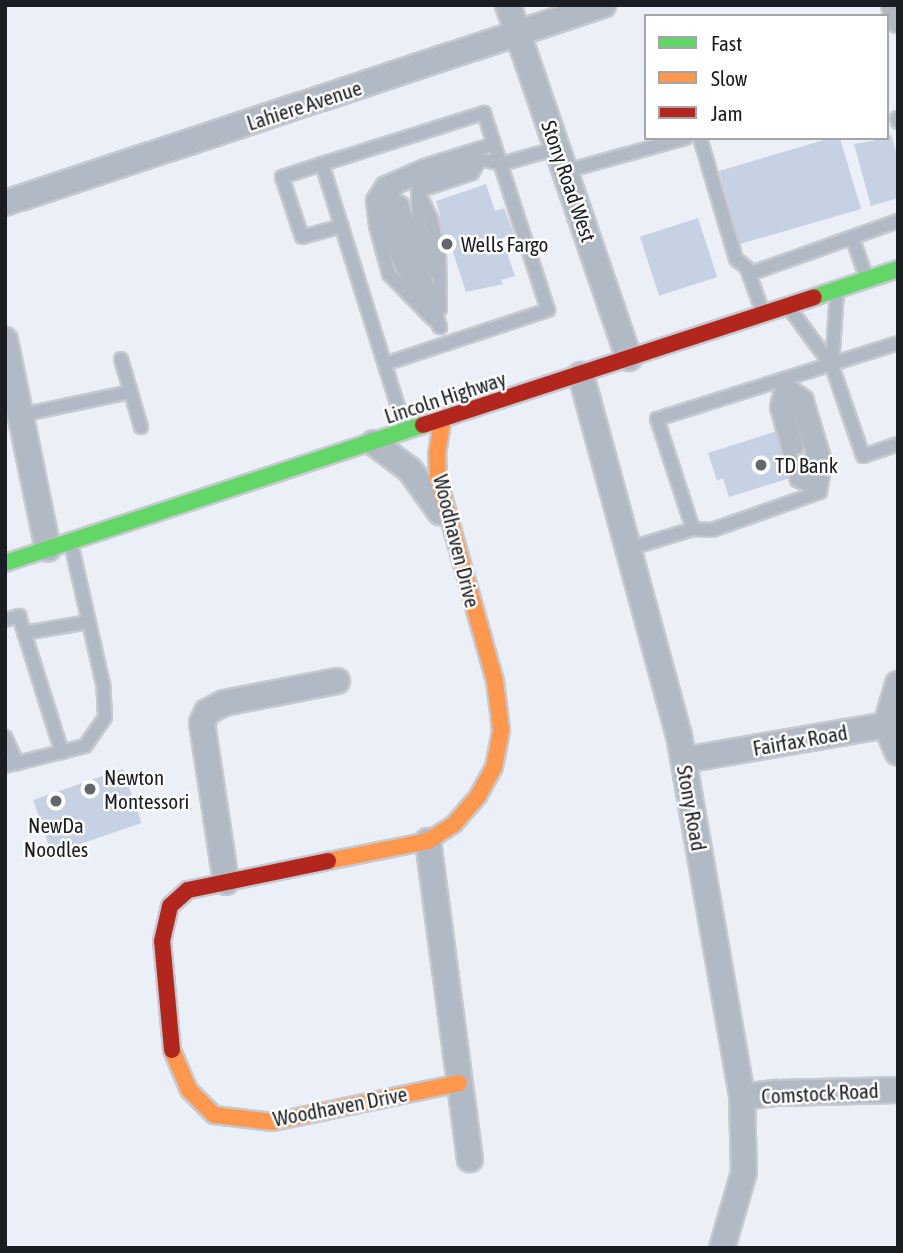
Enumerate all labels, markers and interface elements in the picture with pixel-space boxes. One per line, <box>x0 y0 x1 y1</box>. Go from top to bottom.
legend <box>644 14 889 140</box>
text: Fast <box>711 31 742 55</box>
text: Slow <box>711 66 747 90</box>
street label: Lahiere Avenue <box>243 75 365 135</box>
text: Jam <box>711 101 743 125</box>
street label: Stony Road West <box>536 117 602 245</box>
place label: Wells Fargo <box>461 231 548 257</box>
marker: Wells Fargo <box>439 236 455 252</box>
street label: Lincoln Highway <box>381 365 509 429</box>
place label: TD Bank <box>775 452 838 478</box>
marker: TD Bank <box>753 457 769 473</box>
street label: Woodhaven Drive <box>428 472 486 610</box>
street label: Fairfax Road <box>751 719 849 761</box>
street label: Stony Road <box>672 763 712 853</box>
place label: Newton Montessori <box>104 764 189 814</box>
marker: Newton Montessori <box>82 781 98 797</box>
marker: NewDa Noodles <box>48 793 64 809</box>
place label: NewDa Noodles <box>24 812 88 862</box>
street label: Comstock Road <box>761 1077 879 1109</box>
street label: Woodhaven Drive <box>271 1081 409 1131</box>

